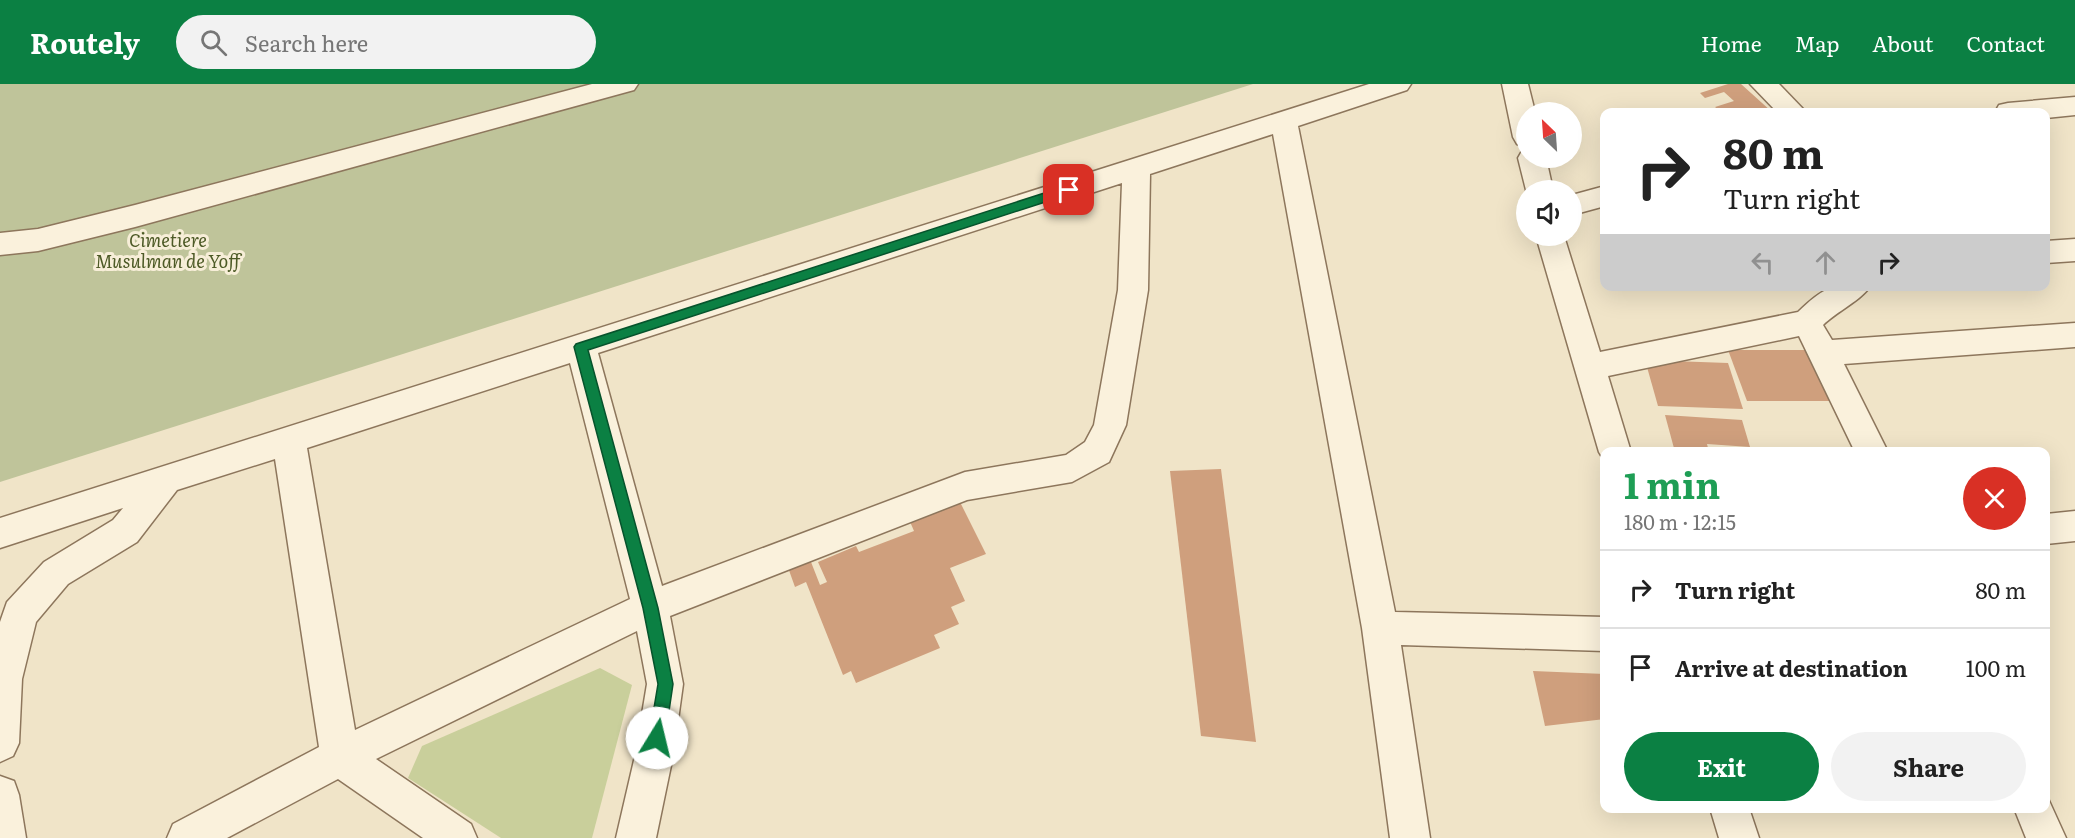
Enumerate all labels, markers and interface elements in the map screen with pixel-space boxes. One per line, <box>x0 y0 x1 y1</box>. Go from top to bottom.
search box <box>176 15 596 69</box>
text: Routely <box>30 21 140 63</box>
icon: search <box>197 26 230 59</box>
text: Search here <box>245 26 368 59</box>
text: Home <box>1701 27 1762 58</box>
text: Map <box>1795 27 1839 58</box>
text: About <box>1872 27 1934 58</box>
text: Contact <box>1967 27 2045 58</box>
north arrow <box>1516 102 1582 168</box>
map controls <box>1516 102 1582 246</box>
text: 80 m <box>1723 120 1824 182</box>
icon: right <box>1624 132 1702 210</box>
pin <box>1043 164 1094 215</box>
icon: arrive <box>1052 173 1085 206</box>
text: Turn right <box>1723 177 1860 217</box>
button: sound <box>1516 180 1582 246</box>
park label: Cimetiere Musulman de Yoff <box>95 226 242 274</box>
icon: left <box>1746 246 1779 279</box>
icon: ahead <box>1809 246 1842 279</box>
icon: right <box>1872 246 1905 279</box>
text: 1 min <box>1624 457 1720 510</box>
button: close <box>1963 467 2026 530</box>
text: 180 m · 12:15 <box>1624 506 1736 536</box>
icon: right <box>1624 573 1657 606</box>
text: Turn right <box>1675 573 1795 606</box>
text: 80 m <box>1975 573 2026 606</box>
icon: arrive <box>1624 651 1657 684</box>
text: Arrive at destination <box>1675 651 1908 684</box>
text: 100 m <box>1966 651 2026 684</box>
position arrow <box>625 706 689 770</box>
button: Exit <box>1624 732 1819 801</box>
button: Share <box>1831 732 2026 801</box>

